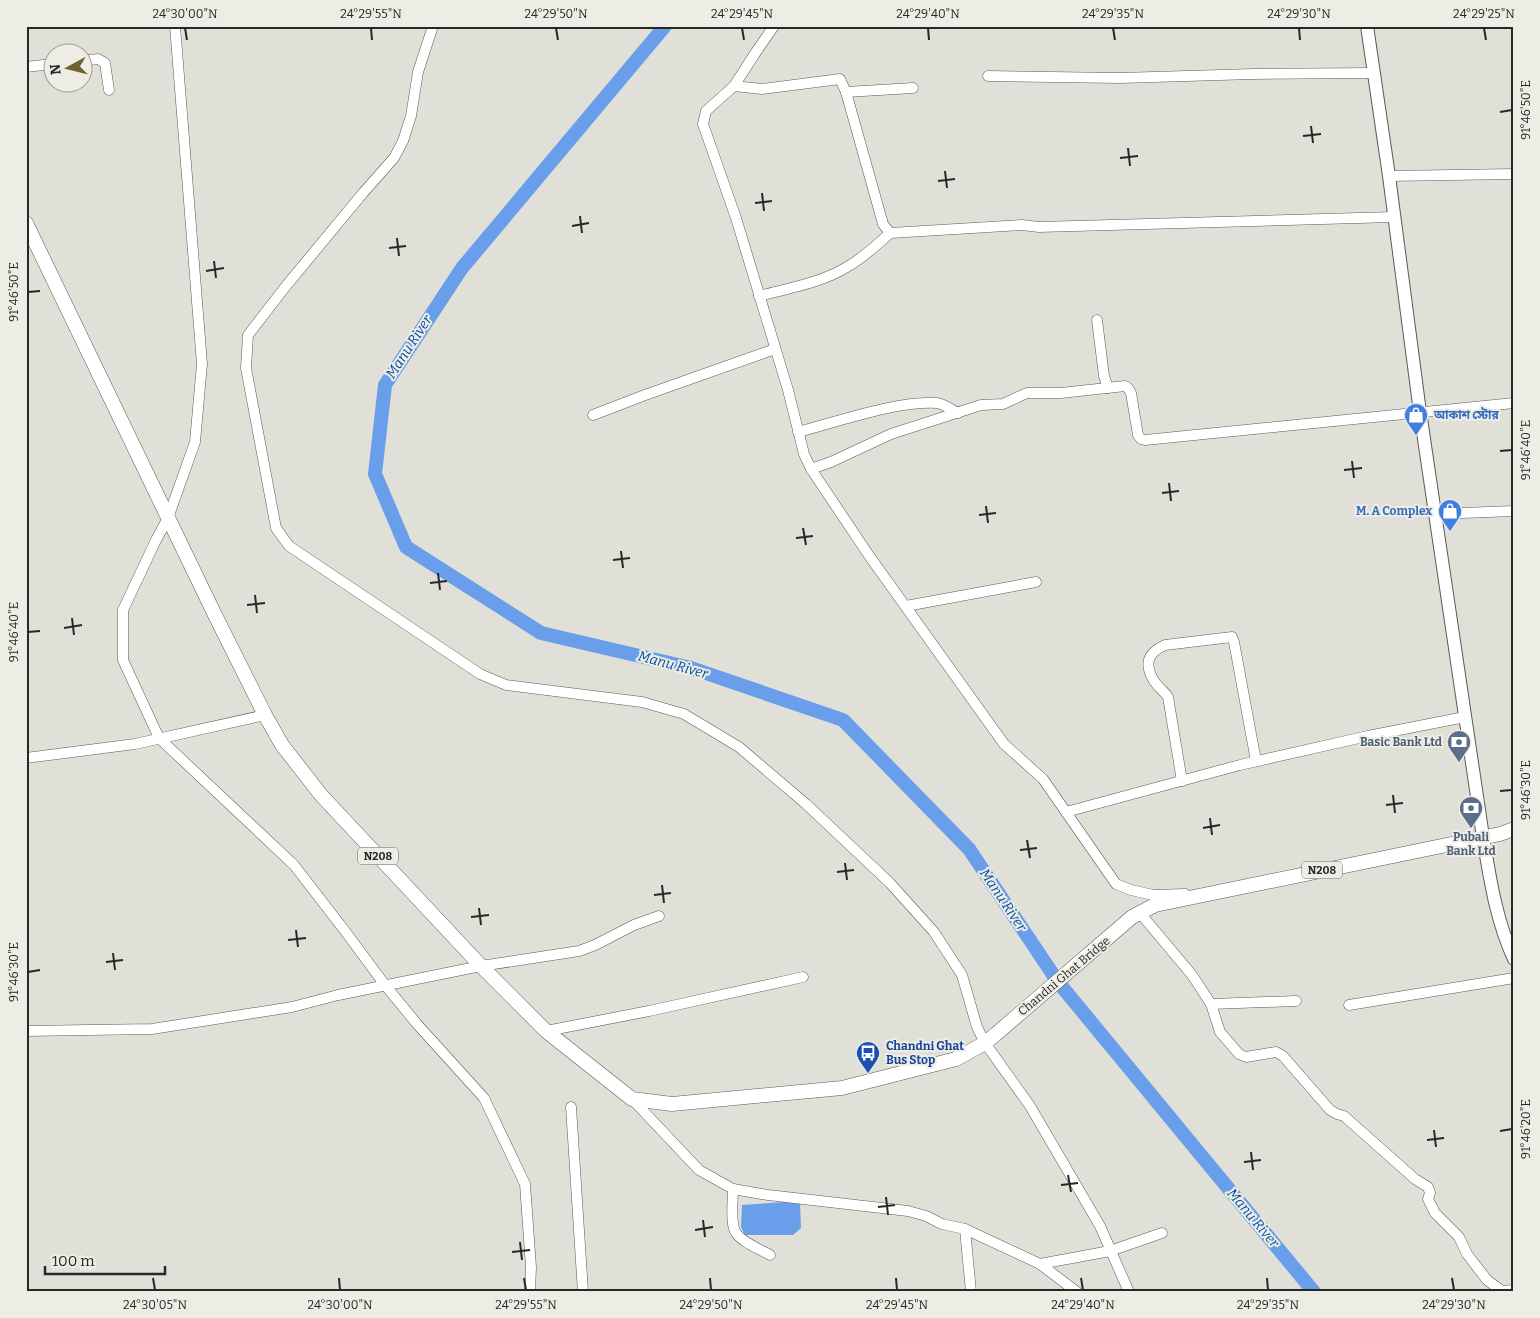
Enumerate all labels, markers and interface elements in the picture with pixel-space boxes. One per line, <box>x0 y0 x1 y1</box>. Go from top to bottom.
text: 24°30'00"N <box>152 7 218 21</box>
text: 24°29'55"N <box>340 7 402 21</box>
text: 24°29'50"N <box>525 7 588 21</box>
text: 24°29'45"N <box>711 7 774 21</box>
text: 24°29'40"N <box>896 7 960 21</box>
text: 24°29'35"N <box>1082 7 1145 21</box>
text: 24°29'30"N <box>1267 7 1331 21</box>
text: 24°29'25"N <box>1453 7 1515 21</box>
north arrow <box>42 42 92 92</box>
text: N <box>46 63 65 76</box>
text: 91°46'50"E <box>1519 80 1533 140</box>
text: 91°46'50"E <box>7 262 21 322</box>
water label: Manu River <box>382 311 436 382</box>
shop icon: আকাশ স্টোর <box>1403 402 1429 436</box>
place label: আকাশ স্টোর <box>1433 407 1500 422</box>
text: 91°46'40"E <box>1519 420 1533 480</box>
shop icon: M. A Complex <box>1437 498 1463 532</box>
place label: M. A Complex <box>1356 504 1432 518</box>
text: 91°46'40"E <box>7 602 21 662</box>
water label: Manu River <box>636 647 711 683</box>
bank icon: Basic Bank Ltd <box>1446 729 1472 763</box>
place label: Basic Bank Ltd <box>1360 735 1443 749</box>
text: 91°46'30"E <box>1519 760 1533 820</box>
bank icon: Pubali Bank Ltd <box>1458 795 1484 829</box>
place label: Pubali Bank Ltd <box>1446 830 1497 858</box>
road number: N208 <box>358 848 398 864</box>
road number: N208 <box>1302 862 1342 878</box>
water label: Manu River <box>976 865 1031 936</box>
street label: Chandni Ghat Bridge <box>1015 933 1113 1019</box>
text: 91°46'30"E <box>7 942 21 1002</box>
place label: Chandni Ghat Bus Stop <box>886 1039 964 1067</box>
bus stop icon: Chandni Ghat Bus Stop <box>855 1040 881 1074</box>
text: 91°46'20"E <box>1519 1099 1533 1159</box>
water label: Manu River <box>1223 1185 1283 1252</box>
scale bar <box>45 1243 165 1275</box>
text: 100 m <box>52 1252 95 1270</box>
text: 24°30'05"N <box>123 1298 187 1312</box>
text: 24°30'00"N <box>307 1298 373 1312</box>
text: 24°29'55"N <box>495 1298 557 1312</box>
text: 24°29'50"N <box>680 1298 743 1312</box>
text: 24°29'45"N <box>866 1298 929 1312</box>
text: 24°29'40"N <box>1051 1298 1115 1312</box>
text: 24°29'35"N <box>1237 1298 1300 1312</box>
text: 24°29'30"N <box>1422 1298 1486 1312</box>

